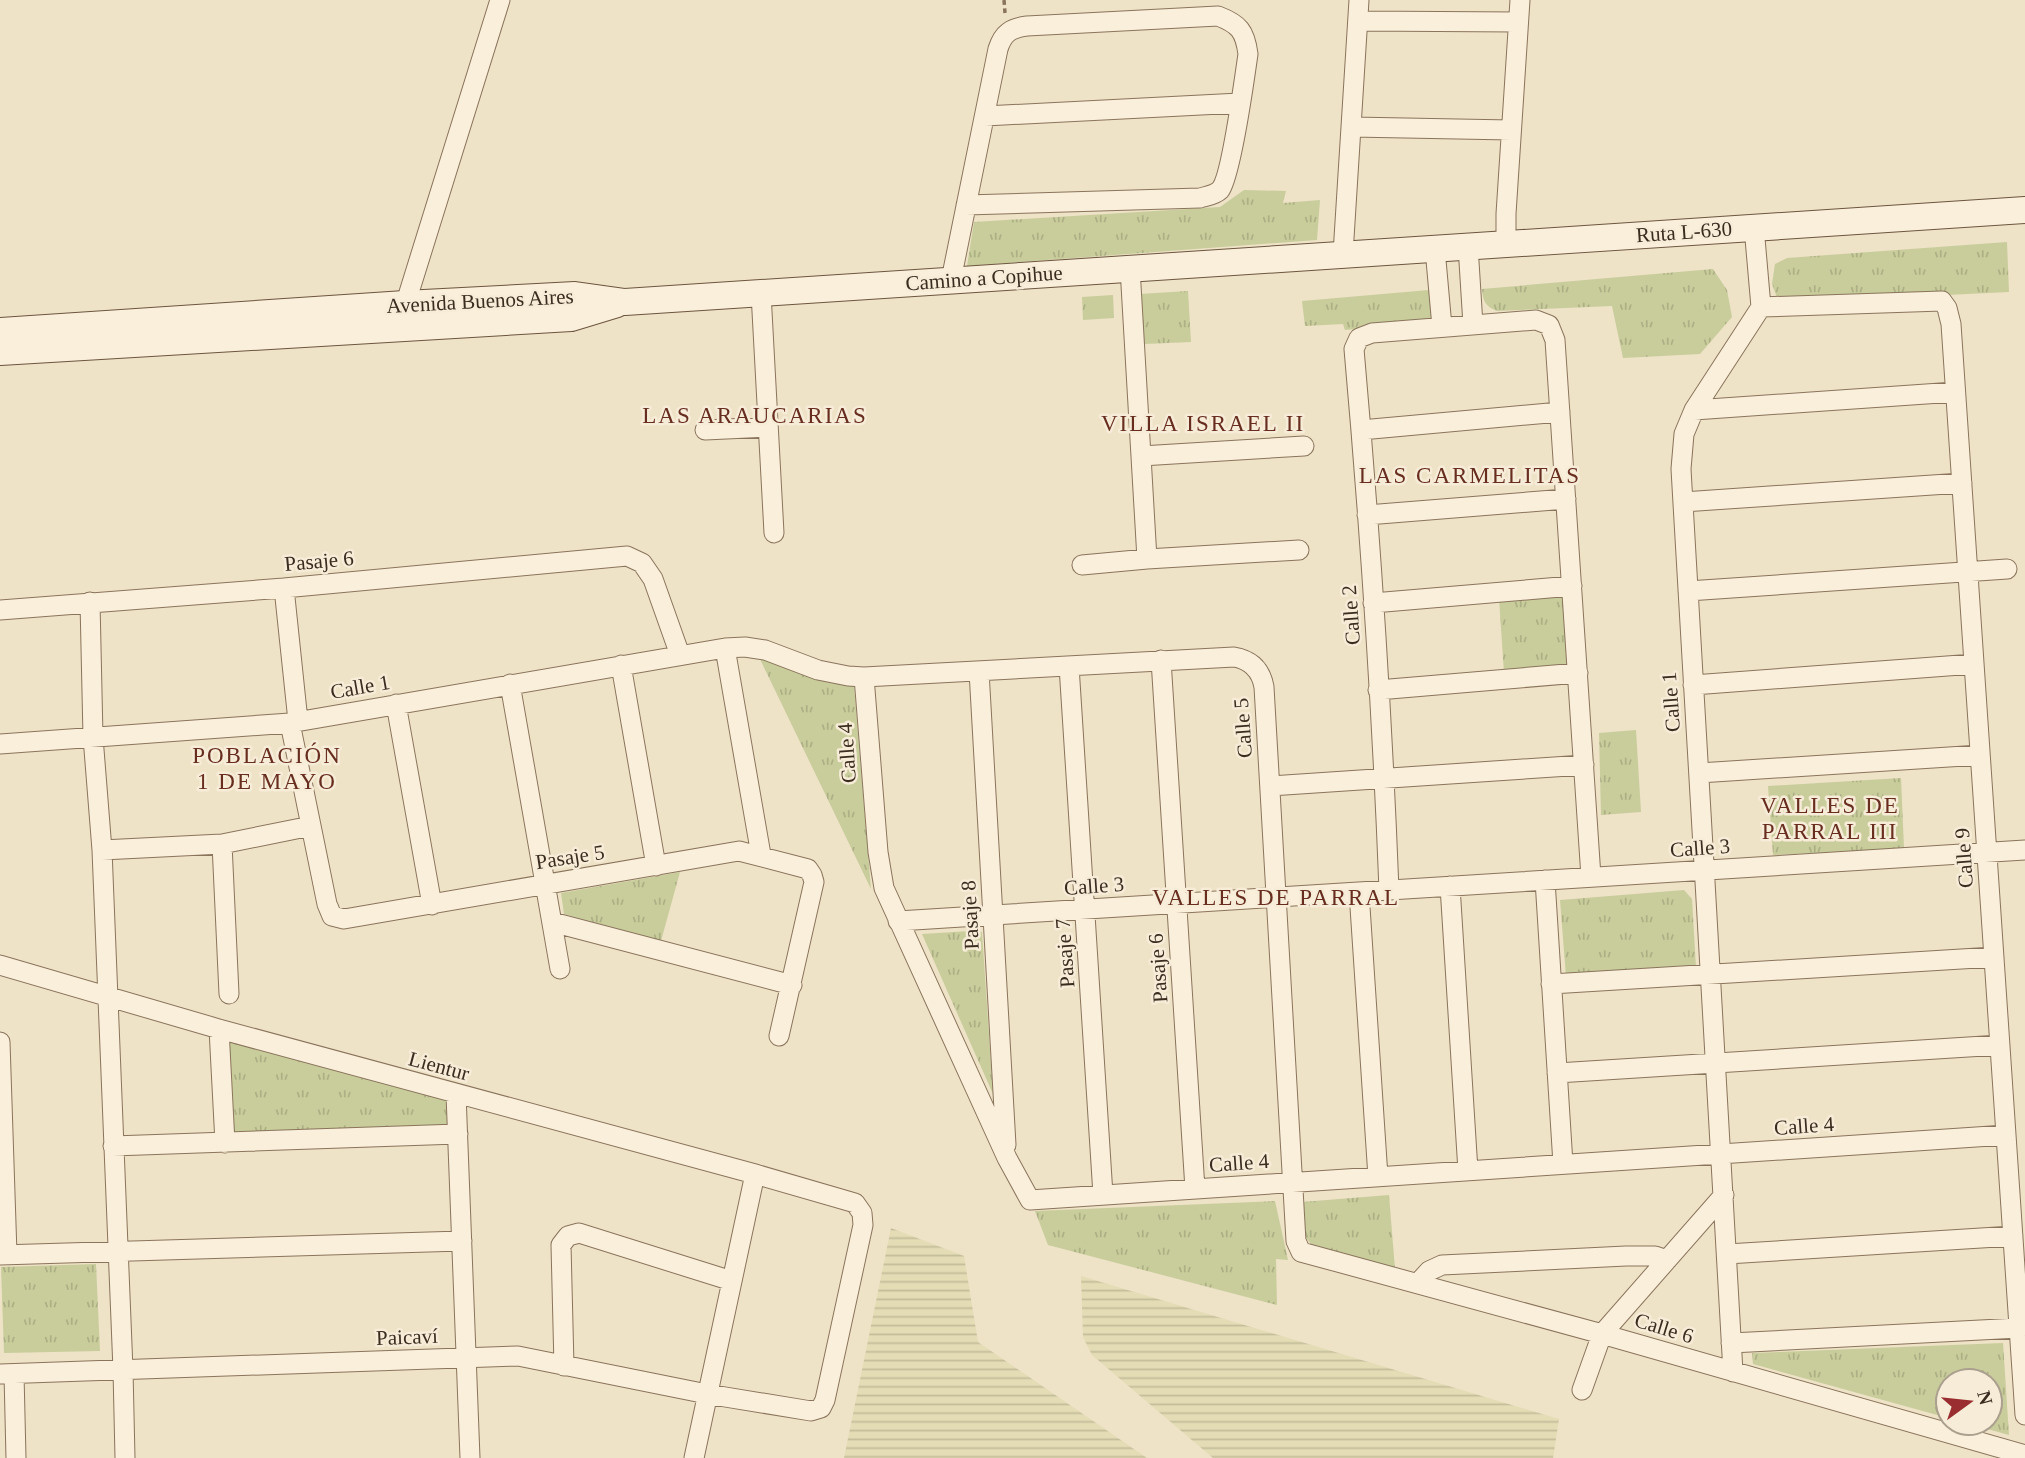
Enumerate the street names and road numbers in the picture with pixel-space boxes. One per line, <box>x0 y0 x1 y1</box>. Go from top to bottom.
street label: Ruta L-630 <box>1635 217 1733 247</box>
street label: Camino a Copihue <box>905 261 1063 295</box>
street label: Avenida Buenos Aires <box>386 284 574 318</box>
street label: Pasaje 6 <box>283 546 355 576</box>
street label: Calle 2 <box>1337 584 1365 646</box>
street label: Calle 1 <box>328 670 392 704</box>
street label: Calle 1 <box>1657 671 1685 733</box>
street label: Calle 5 <box>1229 697 1257 759</box>
street label: Calle 4 <box>833 722 861 784</box>
street label: Calle 9 <box>1950 827 1978 889</box>
street label: Calle 3 <box>1669 834 1731 862</box>
street label: Pasaje 5 <box>534 840 606 874</box>
street label: Calle 3 <box>1063 872 1125 900</box>
street label: Pasaje 8 <box>956 880 984 950</box>
street label: Pasaje 7 <box>1051 918 1079 988</box>
street label: Pasaje 6 <box>1144 933 1172 1003</box>
street label: Lientur <box>406 1046 472 1086</box>
street label: Calle 4 <box>1773 1112 1835 1140</box>
street label: Calle 4 <box>1208 1149 1270 1177</box>
street label: Calle 6 <box>1632 1308 1696 1348</box>
street label: Paicaví <box>376 1324 438 1350</box>

